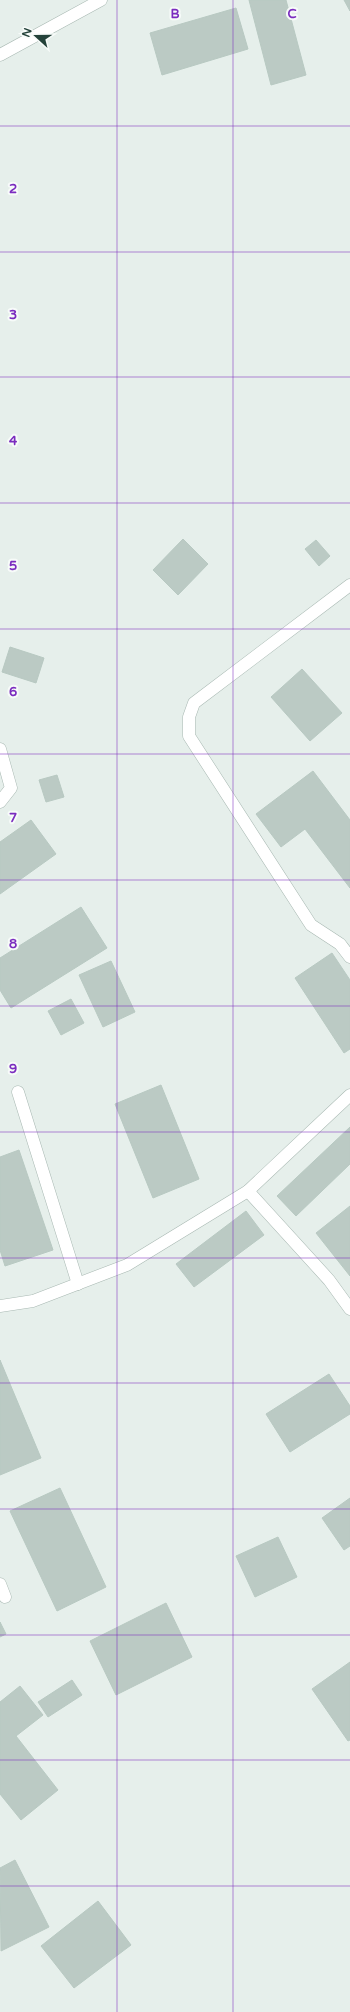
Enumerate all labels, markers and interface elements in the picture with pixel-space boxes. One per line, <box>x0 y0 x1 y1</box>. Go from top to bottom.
text: B <box>170 6 180 22</box>
text: C <box>287 6 297 22</box>
north arrow <box>16 16 56 56</box>
text: N <box>19 26 35 39</box>
text: 2 <box>9 181 17 197</box>
text: 3 <box>9 307 17 323</box>
text: 4 <box>9 433 18 449</box>
text: 5 <box>9 558 17 574</box>
text: 6 <box>9 684 17 700</box>
text: 7 <box>9 810 17 826</box>
text: 8 <box>9 936 17 952</box>
text: 9 <box>9 1061 17 1077</box>

